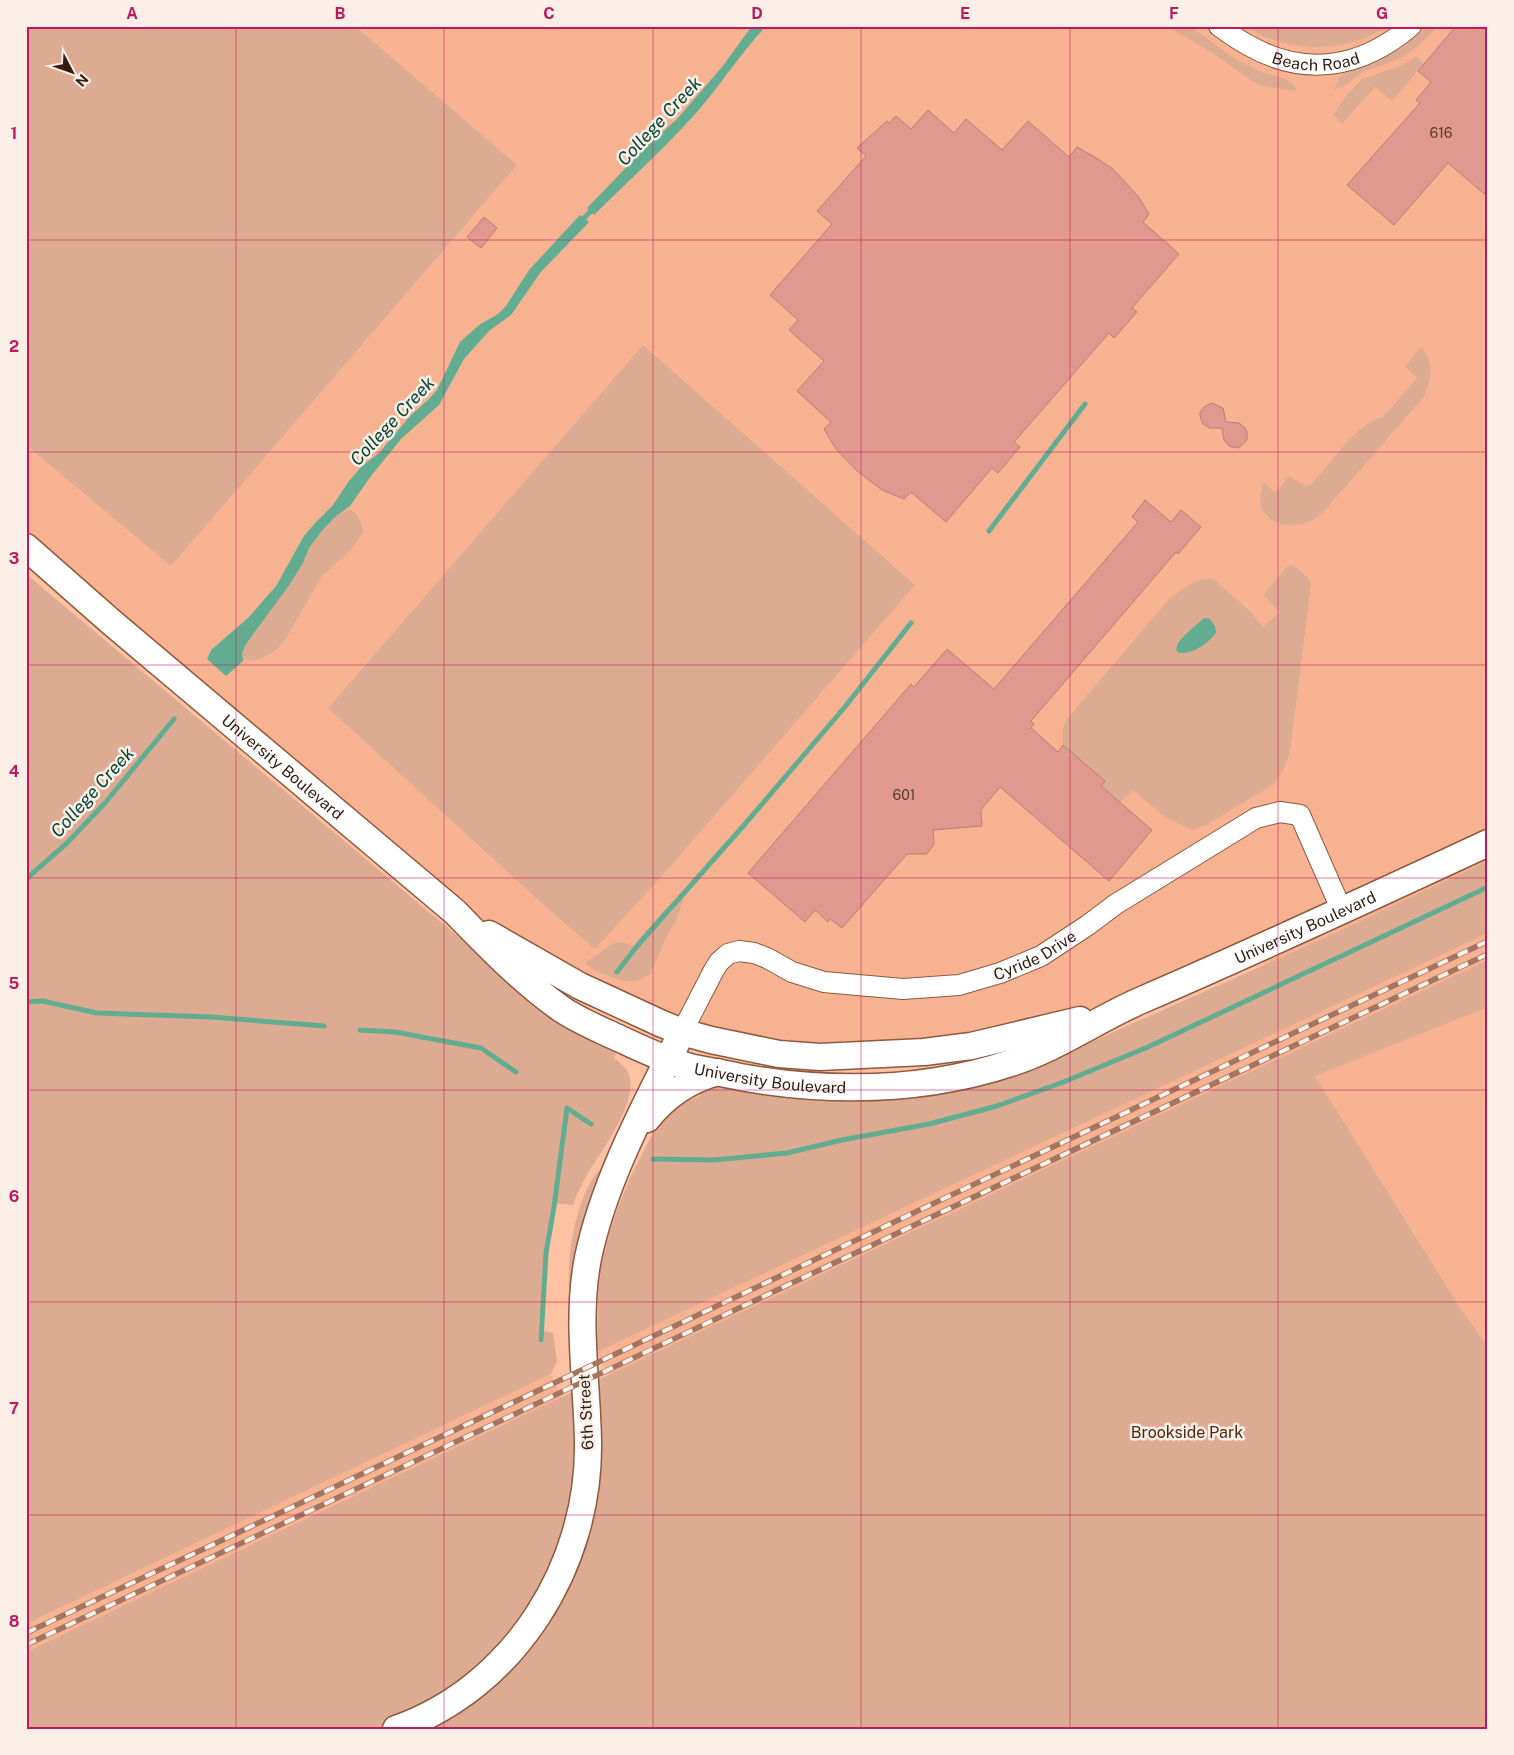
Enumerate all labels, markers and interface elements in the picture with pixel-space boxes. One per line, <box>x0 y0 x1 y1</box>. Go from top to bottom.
text: A <box>126 4 138 23</box>
text: B <box>335 4 346 23</box>
text: C <box>543 4 555 23</box>
text: D <box>751 4 763 23</box>
text: E <box>960 4 970 23</box>
text: F <box>1169 4 1179 23</box>
text: G <box>1376 4 1388 23</box>
north arrow <box>48 48 98 98</box>
street label: Beach Road <box>1270 48 1362 74</box>
text: N <box>72 71 91 90</box>
water label: College Creek <box>612 72 706 170</box>
text: 1 <box>11 124 17 143</box>
house number: 616 <box>1429 125 1453 141</box>
text: 2 <box>9 337 19 356</box>
water label: College Creek <box>345 372 439 470</box>
text: 3 <box>9 549 19 568</box>
street label: University Boulevard <box>218 710 348 823</box>
water label: College Creek <box>46 742 138 841</box>
text: 4 <box>9 762 20 781</box>
house number: 601 <box>893 787 915 803</box>
street label: University Boulevard <box>1231 887 1379 968</box>
street label: Cyride Drive <box>991 926 1079 984</box>
text: 5 <box>9 974 20 993</box>
street label: University Boulevard <box>692 1059 846 1097</box>
text: 6 <box>9 1187 19 1206</box>
street label: 6th Street <box>575 1374 597 1450</box>
text: 7 <box>9 1399 19 1418</box>
park label: Brookside Park <box>1131 1423 1243 1442</box>
text: 8 <box>9 1612 20 1631</box>

